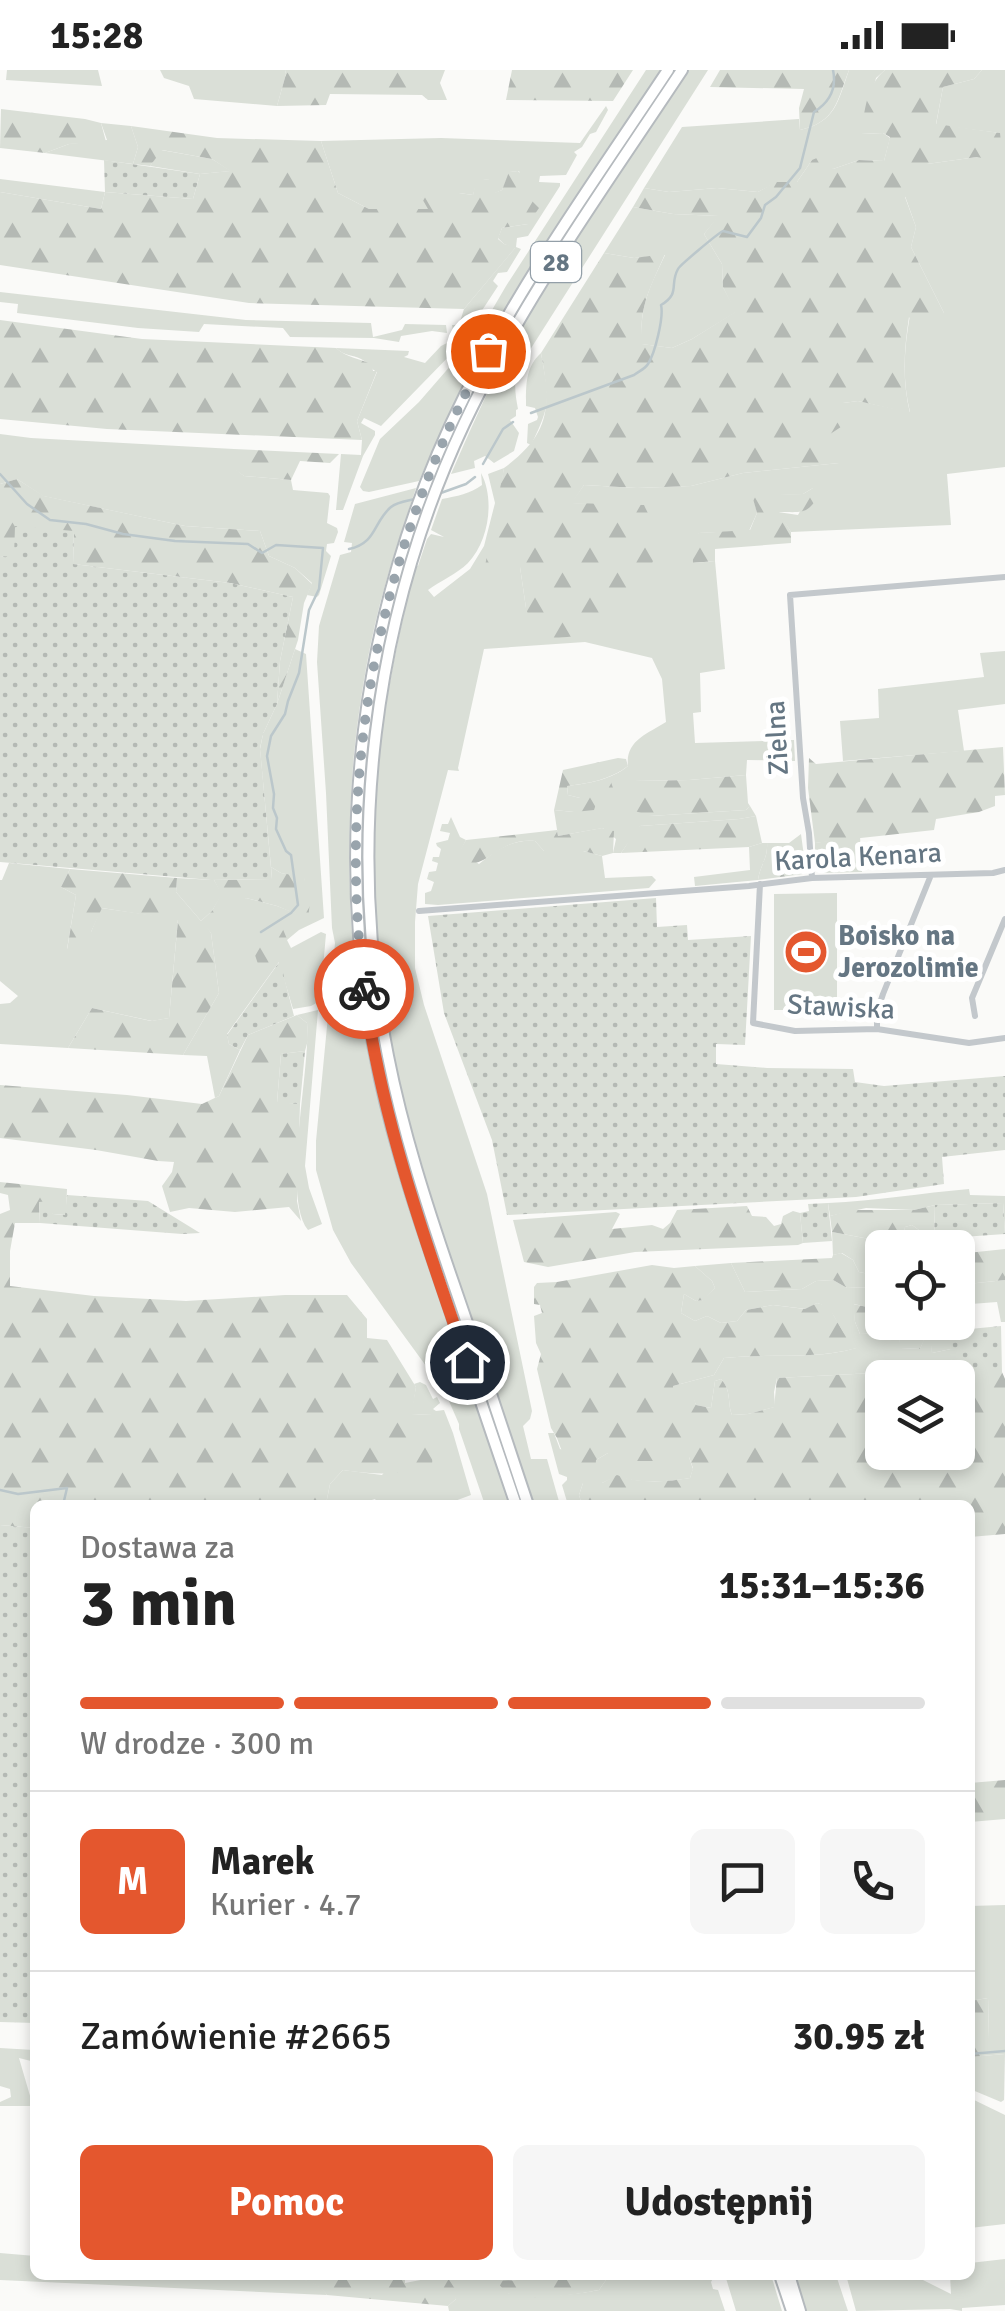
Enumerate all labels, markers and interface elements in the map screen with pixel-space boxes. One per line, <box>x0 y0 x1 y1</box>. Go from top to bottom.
text: 15:28 <box>50 12 143 59</box>
road number: 28 <box>531 242 581 282</box>
pin <box>446 309 531 394</box>
icon: bag <box>461 324 516 379</box>
street label: Zielna <box>758 700 796 776</box>
street label: Karola Kenara <box>773 836 943 878</box>
place label: Boisko na Jerozolimie <box>838 919 979 985</box>
sports icon: Boisko na Jerozolimie <box>783 929 829 975</box>
courier <box>314 939 414 1039</box>
icon: bike <box>337 962 392 1017</box>
street label: Stawiska <box>786 987 896 1027</box>
map controls <box>865 1230 975 1470</box>
button: locate <box>865 1230 975 1340</box>
pin <box>425 1320 510 1405</box>
icon: home <box>440 1335 495 1390</box>
button: layers <box>865 1360 975 1470</box>
text: Dostawa za <box>80 1528 235 1567</box>
text: 15:31–15:36 <box>719 1562 925 1609</box>
text: 3 min <box>80 1564 237 1644</box>
text: W drodze · 300 m <box>80 1724 314 1763</box>
button: chat <box>690 1829 795 1934</box>
button: phone <box>820 1829 925 1934</box>
text: Marek <box>210 1838 314 1885</box>
text: M <box>117 1858 148 1905</box>
text: Kurier · 4.7 <box>210 1885 362 1924</box>
text: Zamówienie #2665 <box>80 2013 392 2060</box>
text: 30.95 zł <box>793 2013 925 2060</box>
button: Pomoc <box>80 2145 493 2260</box>
button: Udostępnij <box>513 2145 925 2260</box>

